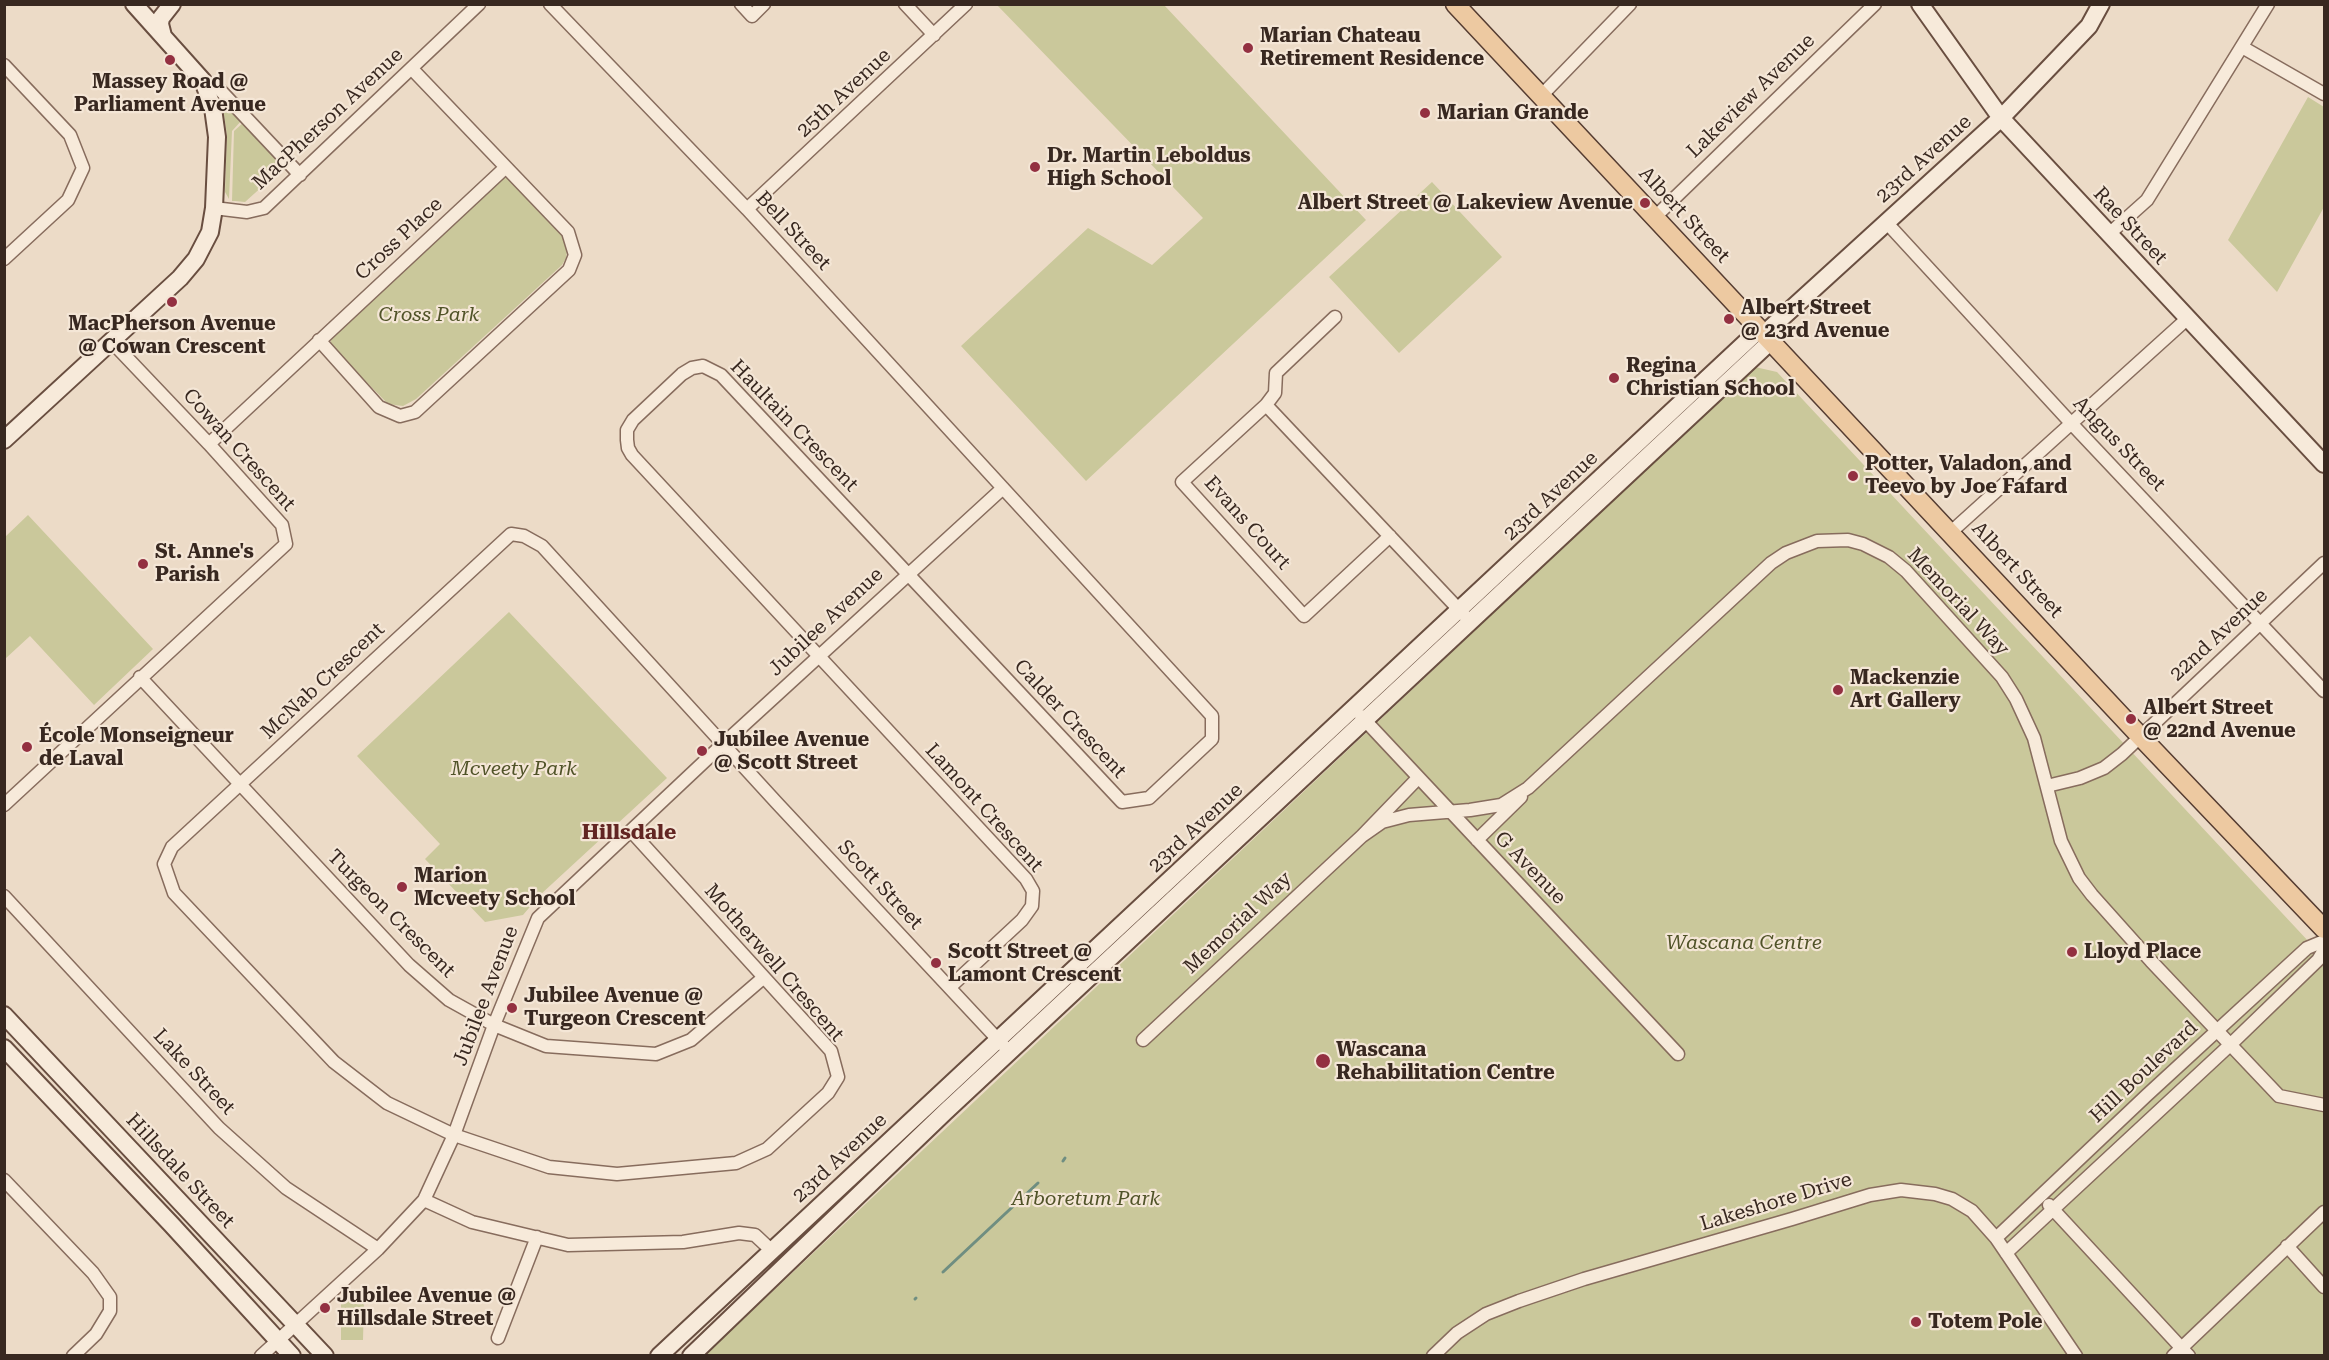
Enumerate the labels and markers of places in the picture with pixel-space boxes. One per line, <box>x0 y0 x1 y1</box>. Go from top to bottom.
place label: Marian Chateau Retirement Residence <box>1260 24 1484 71</box>
marker: Marian Chateau Retirement Residence <box>1241 41 1255 55</box>
marker: Massey Road @ Parliament Avenue <box>163 53 177 67</box>
place label: Massey Road @ Parliament Avenue <box>74 70 266 117</box>
place label: Marian Grande <box>1437 101 1589 125</box>
marker: Marian Grande <box>1418 106 1432 120</box>
place label: Dr. Martin Leboldus High School <box>1047 144 1251 191</box>
marker: Dr. Martin Leboldus High School <box>1028 160 1042 174</box>
place label: Albert Street @ Lakeview Avenue <box>1298 191 1633 215</box>
marker: Albert Street @ Lakeview Avenue <box>1638 196 1652 210</box>
marker: MacPherson Avenue @ Cowan Crescent <box>165 295 179 309</box>
place label: Albert Street @ 23rd Avenue <box>1741 296 1889 343</box>
place label: MacPherson Avenue @ Cowan Crescent <box>68 312 276 359</box>
marker: Albert Street @ 23rd Avenue <box>1722 312 1736 326</box>
place label: Regina Christian School <box>1626 354 1795 401</box>
marker: Regina Christian School <box>1607 371 1621 385</box>
place label: Potter, Valadon, and Teevo by Joe Fafard <box>1865 452 2072 499</box>
marker: Potter, Valadon, and Teevo by Joe Fafard <box>1846 469 1860 483</box>
place label: St. Anne's Parish <box>155 540 254 587</box>
marker: St. Anne's Parish <box>136 557 150 571</box>
place label: Mackenzie Art Gallery <box>1850 666 1961 713</box>
marker: Mackenzie Art Gallery <box>1831 683 1845 697</box>
place label: Albert Street @ 22nd Avenue <box>2143 696 2296 743</box>
marker: Albert Street @ 22nd Avenue <box>2124 712 2138 726</box>
place label: École Monseigneur de Laval <box>39 724 234 771</box>
place label: Jubilee Avenue @ Scott Street <box>714 728 869 775</box>
marker: École Monseigneur de Laval <box>20 740 34 754</box>
marker: Jubilee Avenue @ Scott Street <box>695 744 709 758</box>
place label: Marion Mcveety School <box>414 864 575 911</box>
marker: Marion Mcveety School <box>395 880 409 894</box>
place label: Scott Street @ Lamont Crescent <box>948 940 1121 987</box>
place label: Lloyd Place <box>2084 940 2201 964</box>
marker: Lloyd Place <box>2065 945 2079 959</box>
marker: Scott Street @ Lamont Crescent <box>929 956 943 970</box>
place label: Jubilee Avenue @ Turgeon Crescent <box>524 984 706 1031</box>
marker: Jubilee Avenue @ Turgeon Crescent <box>505 1001 519 1015</box>
place label: Wascana Rehabilitation Centre <box>1336 1038 1555 1085</box>
marker: Wascana Rehabilitation Centre <box>1314 1052 1332 1070</box>
place label: Jubilee Avenue @ Hillsdale Street <box>337 1284 516 1331</box>
marker: Jubilee Avenue @ Hillsdale Street <box>318 1301 332 1315</box>
place label: Totem Pole <box>1928 1310 2042 1334</box>
marker: Totem Pole <box>1909 1315 1923 1329</box>

